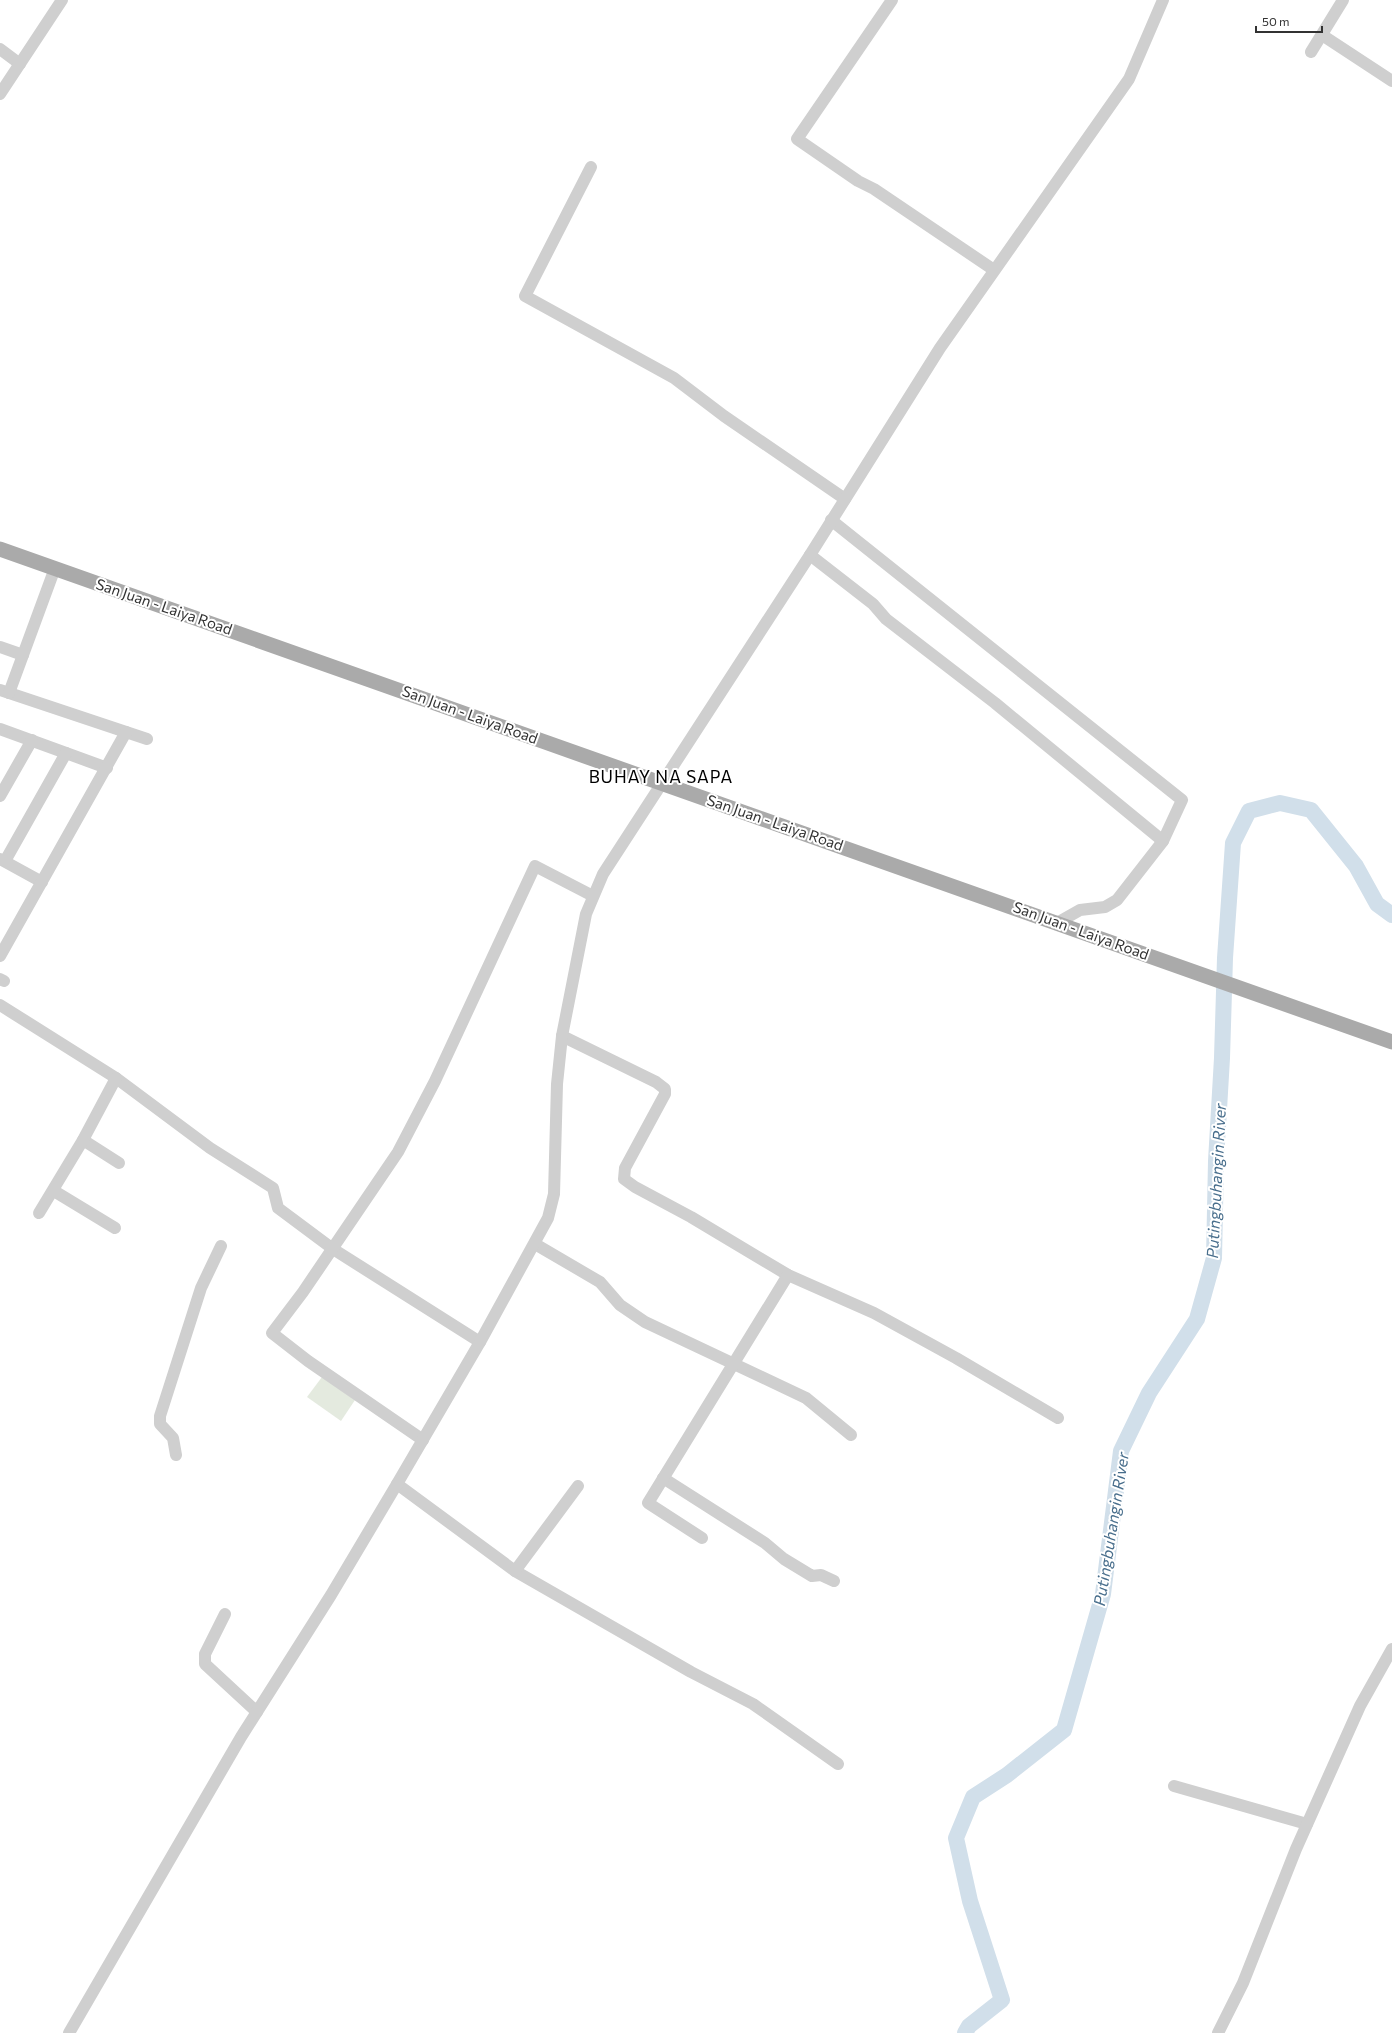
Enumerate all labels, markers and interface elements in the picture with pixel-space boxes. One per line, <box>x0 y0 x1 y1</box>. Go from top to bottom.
scale bar <box>1256 8 1322 34</box>
text: 50 m <box>1262 14 1290 28</box>
street label: San Juan - Laiya Road <box>94 574 235 638</box>
street label: San Juan - Laiya Road <box>400 681 541 747</box>
district label: BUHAY NA SAPA <box>589 766 733 787</box>
street label: San Juan - Laiya Road <box>705 790 846 854</box>
street label: San Juan - Laiya Road <box>1011 897 1152 963</box>
water label: Putingbuhangin River <box>1202 1102 1229 1259</box>
water label: Putingbuhangin River <box>1089 1450 1132 1607</box>

